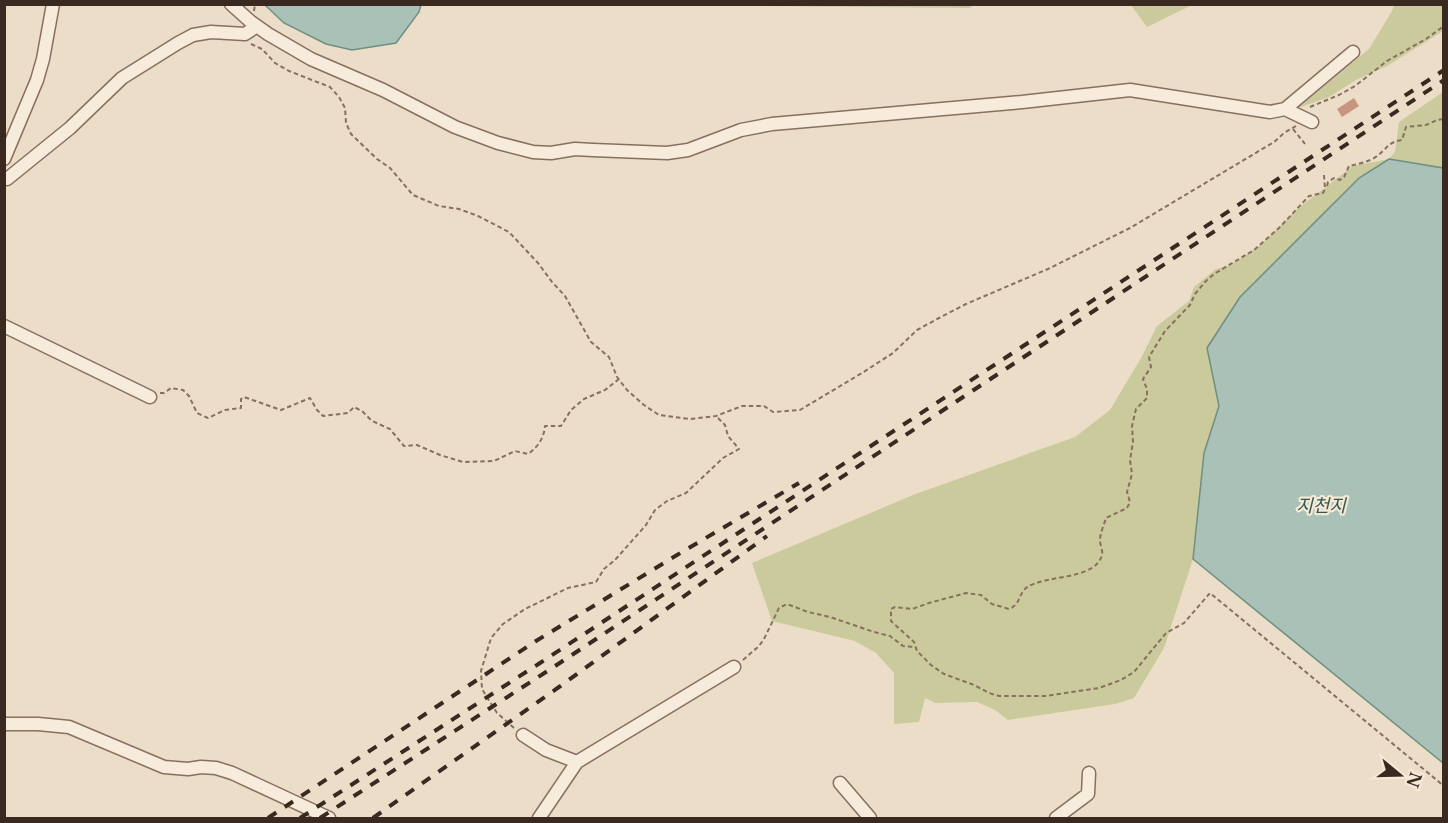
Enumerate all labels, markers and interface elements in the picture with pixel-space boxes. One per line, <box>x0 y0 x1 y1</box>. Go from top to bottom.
water label: 지천지 <box>1296 495 1347 517</box>
north arrow <box>1370 745 1430 805</box>
text: N <box>1402 770 1426 790</box>

